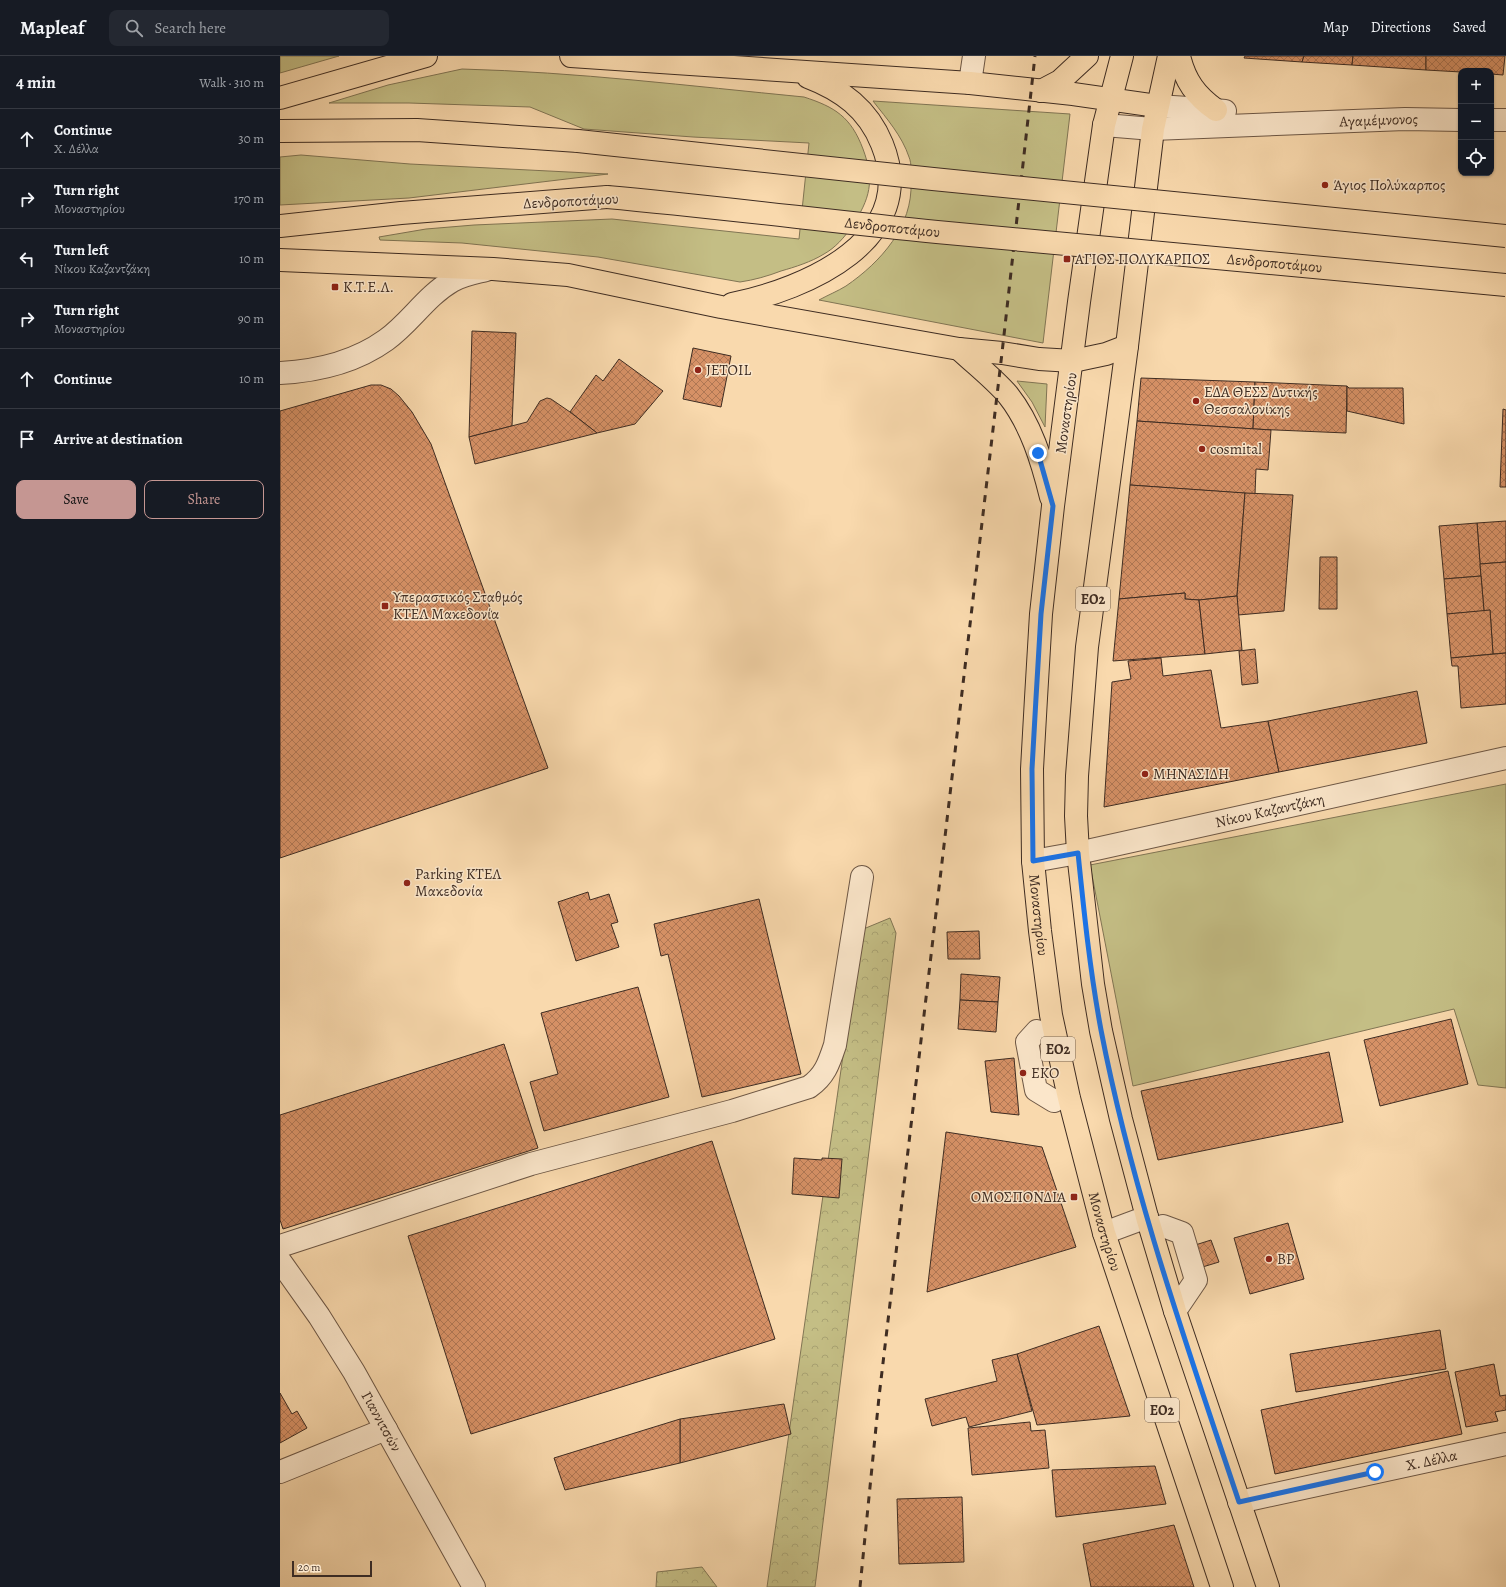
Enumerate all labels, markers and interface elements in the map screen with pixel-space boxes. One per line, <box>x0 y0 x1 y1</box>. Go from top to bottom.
search box <box>109 10 389 46</box>
text: Mapleaf <box>20 15 85 41</box>
icon: search <box>123 17 145 39</box>
text: Search here <box>155 18 226 38</box>
text: Map <box>1323 18 1349 37</box>
text: Directions <box>1371 18 1431 37</box>
text: Saved <box>1453 18 1486 37</box>
map controls <box>1458 68 1494 176</box>
button: + <box>1458 68 1494 104</box>
text: 4 min <box>16 71 56 94</box>
text: Walk · 310 m <box>199 74 264 91</box>
button: − <box>1458 104 1494 140</box>
street label: Αγαμέμνονος <box>1338 109 1418 132</box>
text: Continue <box>54 120 112 140</box>
icon: ahead <box>16 128 38 150</box>
text: 30 m <box>238 130 264 147</box>
text: Χ. Δέλλα <box>54 140 99 157</box>
button: locate <box>1458 140 1494 176</box>
place label: Άγιος Πολύκαρπος <box>1333 175 1445 195</box>
text: Turn right <box>54 180 119 200</box>
marker: Άγιος Πολύκαρπος <box>1320 180 1330 190</box>
icon: right <box>16 188 38 210</box>
street label: Δενδροποτάμου <box>523 189 619 213</box>
text: 170 m <box>234 190 264 207</box>
text: Μοναστηρίου <box>54 200 125 217</box>
street label: Δενδροποτάμου <box>844 212 941 242</box>
text: Turn left <box>54 240 109 260</box>
icon: left <box>16 248 38 270</box>
place label: ΑΓΙΟΣ ΠΟΛΥΚΑΡΠΟΣ <box>1074 249 1210 269</box>
street label: Δενδροποτάμου <box>1226 249 1323 277</box>
text: 10 m <box>239 250 264 267</box>
marker: ΑΓΙΟΣ ΠΟΛΥΚΑΡΠΟΣ <box>1062 254 1072 264</box>
text: Νίκου Καζαντζάκη <box>54 260 150 277</box>
place label: Κ.Τ.Ε.Λ. <box>343 277 394 297</box>
marker: Κ.Τ.Ε.Λ. <box>330 282 340 292</box>
text: Turn right <box>54 300 119 320</box>
icon: right <box>16 308 38 330</box>
text: 90 m <box>238 310 264 327</box>
text: Μοναστηρίου <box>54 320 125 337</box>
place label: JETOIL <box>706 360 751 380</box>
marker: JETOIL <box>693 365 703 375</box>
icon: ahead <box>16 368 38 390</box>
text: Continue <box>54 369 112 389</box>
text: 10 m <box>239 370 264 387</box>
street label: Μοναστηρίου <box>1050 371 1082 455</box>
place label: ΕΔΑ ΘΕΣΣ Δυτικής Θεσσαλονίκης <box>1204 382 1318 419</box>
marker: ΕΔΑ ΘΕΣΣ Δυτικής Θεσσαλονίκης <box>1191 396 1201 406</box>
icon: arrive <box>16 428 38 450</box>
text: Arrive at destination <box>54 429 183 449</box>
place label: cosmital <box>1210 439 1262 459</box>
route end <box>1029 444 1047 462</box>
marker: cosmital <box>1197 444 1207 454</box>
button: Save <box>16 480 136 519</box>
button: Share <box>144 480 264 519</box>
place label: Υπεραστικός Σταθμός ΚΤΕΛ Μακεδονία <box>392 587 523 624</box>
road number: ΕΟ2 <box>1076 587 1110 611</box>
marker: Υπεραστικός Σταθμός ΚΤΕΛ Μακεδονία <box>380 601 390 611</box>
place label: ΜΗΝΑΣΙΔΗ <box>1153 764 1229 784</box>
marker: ΜΗΝΑΣΙΔΗ <box>1140 769 1150 779</box>
street label: Νίκου Καζαντζάκη <box>1213 789 1326 832</box>
place label: Parking ΚΤΕΛ Μακεδονία <box>415 864 502 901</box>
street label: Μοναστηρίου <box>1024 873 1053 957</box>
marker: Parking ΚΤΕΛ Μακεδονία <box>402 878 412 888</box>
road number: ΕΟ2 <box>1041 1037 1075 1061</box>
place label: EKO <box>1031 1063 1059 1083</box>
marker: EKO <box>1018 1068 1028 1078</box>
place label: ΟΜΟΣΠΟΝΔΙΑ <box>971 1187 1066 1207</box>
street label: Μοναστηρίου <box>1084 1190 1126 1274</box>
marker: ΟΜΟΣΠΟΝΔΙΑ <box>1069 1192 1079 1202</box>
place label: BP <box>1277 1249 1294 1269</box>
marker: BP <box>1264 1254 1274 1264</box>
street label: Γιαννιτσών <box>357 1388 406 1455</box>
road number: ΕΟ2 <box>1145 1398 1179 1422</box>
street label: Χ. Δέλλα <box>1404 1445 1459 1475</box>
route start <box>1366 1463 1384 1481</box>
scale bar <box>292 1559 372 1578</box>
text: 20 m <box>298 1560 320 1575</box>

